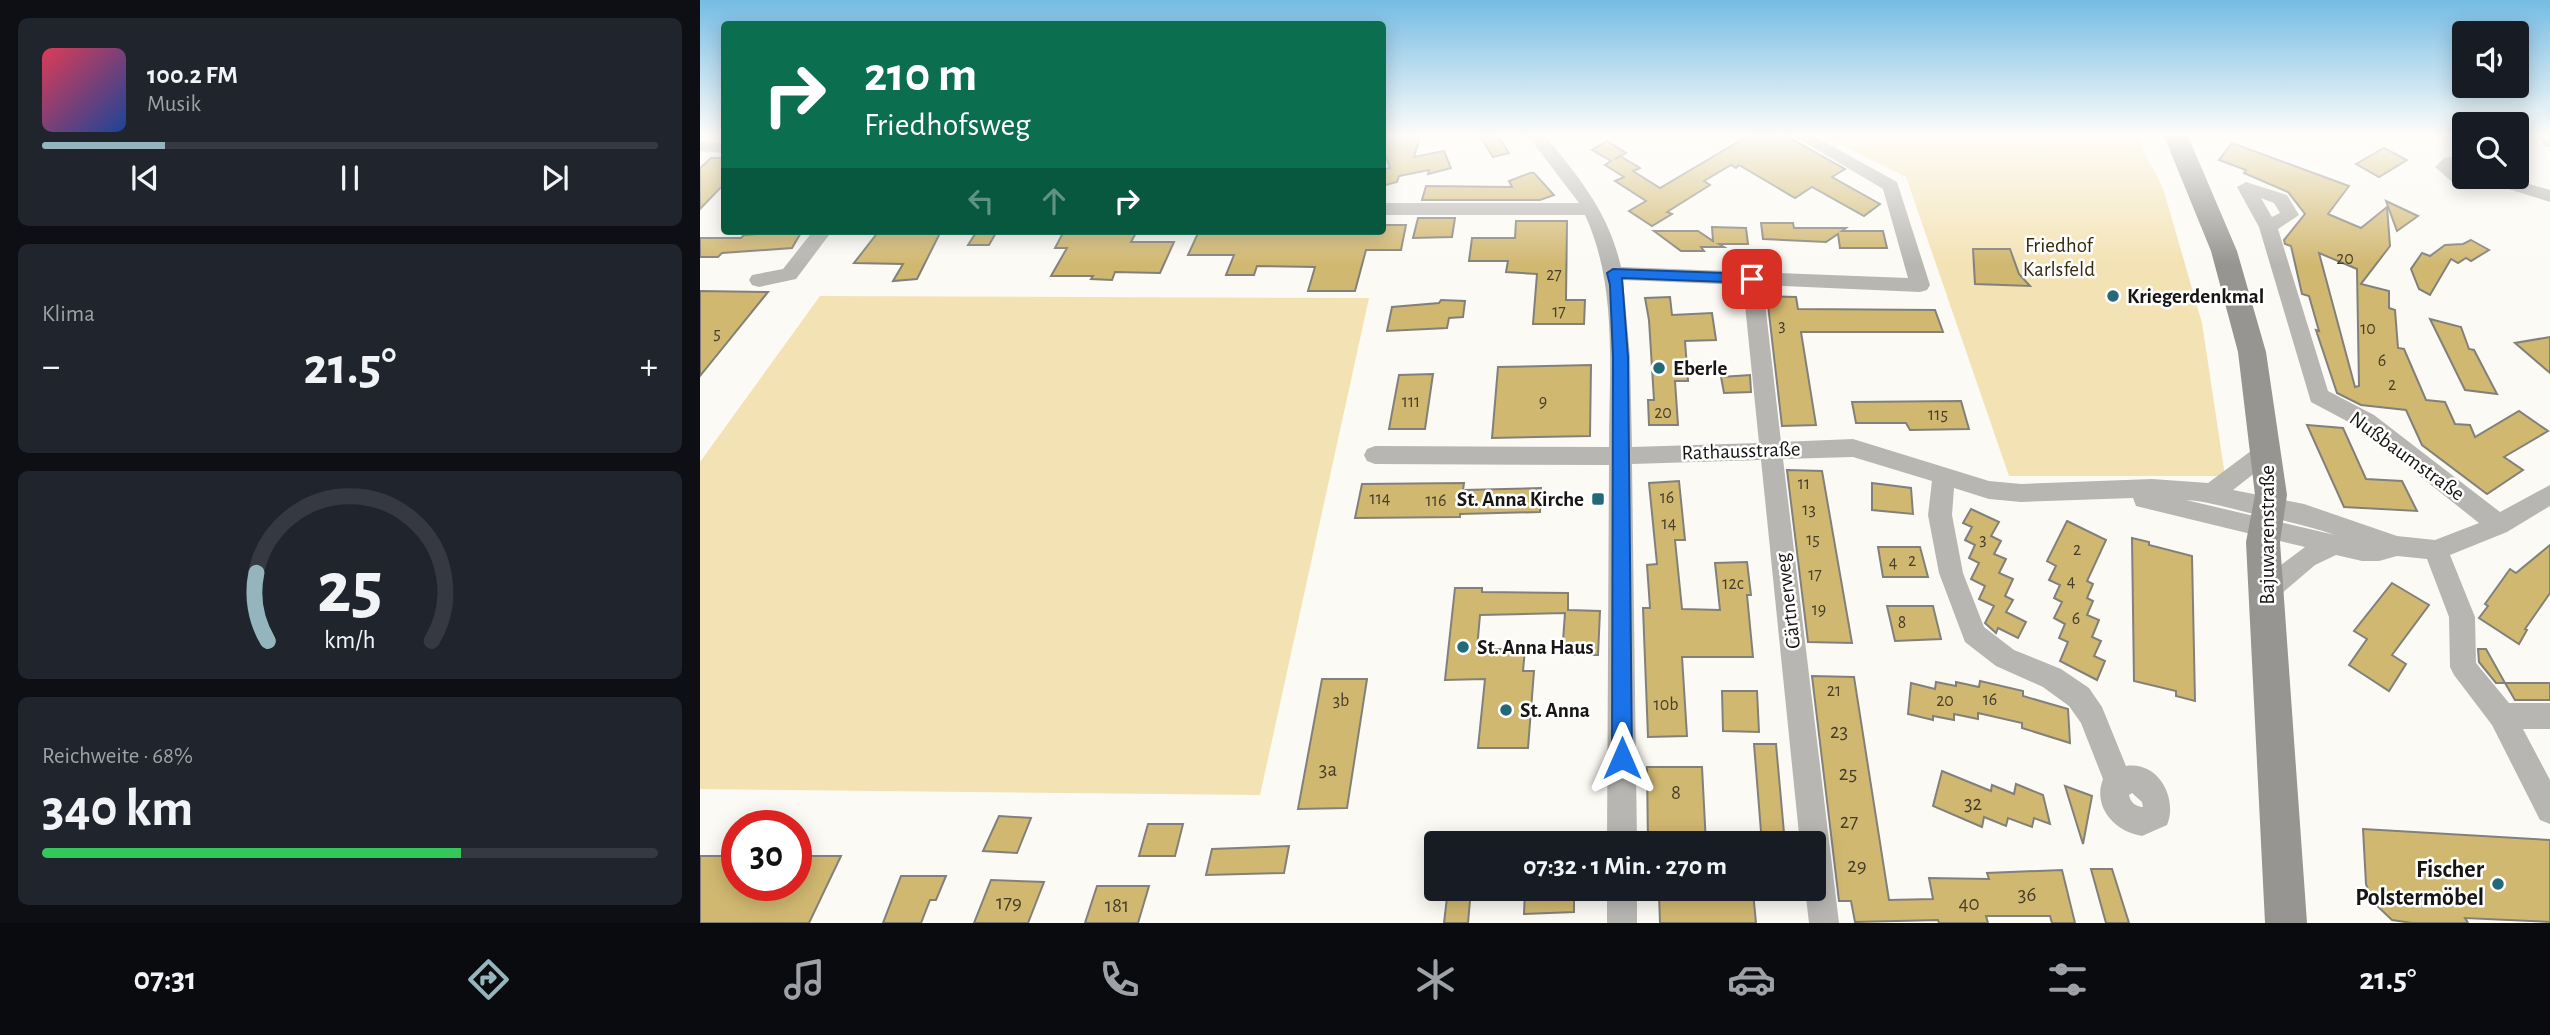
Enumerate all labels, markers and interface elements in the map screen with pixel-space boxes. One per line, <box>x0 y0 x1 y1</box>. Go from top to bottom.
map controls <box>2452 21 2529 189</box>
button: sound <box>2452 21 2529 98</box>
icon: right <box>749 49 840 140</box>
text: 210 m <box>864 51 977 100</box>
text: 100.2 FM <box>147 62 238 88</box>
text: Musik <box>147 93 201 116</box>
text: Friedhofsweg <box>864 109 1031 141</box>
button: search <box>2452 112 2529 189</box>
icon: previous <box>126 159 164 197</box>
icon: pause <box>331 159 369 197</box>
icon: next <box>536 159 574 197</box>
icon: left <box>962 182 1000 220</box>
icon: ahead <box>1035 182 1073 220</box>
icon: right <box>1108 182 1146 220</box>
park label: Friedhof Karlsfeld <box>2023 235 2095 280</box>
pin <box>1722 249 1782 309</box>
house number: 20 <box>2336 250 2354 268</box>
icon: arrive <box>1733 260 1771 298</box>
house number: 27 <box>1546 266 1562 284</box>
place label: Kriegerdenkmal <box>2127 286 2264 307</box>
marker: Kriegerdenkmal <box>2105 288 2121 304</box>
text: Klima <box>42 303 95 326</box>
house number: 17 <box>1552 303 1566 321</box>
house number: 3 <box>1778 317 1786 335</box>
house number: 10 <box>2360 320 2376 338</box>
house number: 5 <box>713 325 721 343</box>
text: 21.5° <box>304 341 396 393</box>
text: − <box>42 348 60 386</box>
text: + <box>640 348 658 386</box>
house number: 6 <box>2378 352 2386 370</box>
place label: Eberle <box>1673 358 1727 379</box>
marker: Eberle <box>1651 360 1667 376</box>
house number: 2 <box>2388 376 2396 394</box>
house number: 111 <box>1402 393 1420 411</box>
house number: 9 <box>1539 393 1547 411</box>
house number: 20 <box>1654 404 1672 422</box>
house number: 115 <box>1928 406 1948 424</box>
street label: Nußbaumstraße <box>2346 407 2468 505</box>
street label: Rathausstraße <box>1681 438 1801 464</box>
street label: Bajuwarenstraße <box>2257 465 2278 605</box>
house number: 11 <box>1798 475 1810 493</box>
place label: St. Anna Kirche <box>1457 489 1584 510</box>
house number: 16 <box>1660 489 1674 507</box>
house number: 114 <box>1369 490 1391 508</box>
marker: St. Anna Kirche <box>1590 491 1606 507</box>
house number: 116 <box>1426 492 1446 510</box>
house number: 13 <box>1802 501 1816 519</box>
house number: 14 <box>1662 515 1677 533</box>
house number: 15 <box>1806 531 1820 549</box>
house number: 3 <box>1979 531 1987 549</box>
house number: 2 <box>2073 541 2081 559</box>
street label: Gärtnerweg <box>1772 551 1804 650</box>
house number: 2 <box>1908 552 1916 570</box>
text: 25 <box>317 553 383 626</box>
house number: 4 <box>1889 554 1898 572</box>
house number: 17 <box>1808 566 1822 584</box>
house number: 4 <box>2067 573 2076 591</box>
house number: 12c <box>1722 575 1744 593</box>
house number: 19 <box>1812 601 1826 619</box>
house number: 6 <box>2072 610 2080 628</box>
house number: 8 <box>1898 614 1906 632</box>
text: km/h <box>324 627 376 652</box>
place label: St. Anna Haus <box>1477 637 1593 658</box>
marker: St. Anna Haus <box>1455 639 1471 655</box>
house number: 21 <box>1827 682 1841 700</box>
house number: 16 <box>1983 691 1997 709</box>
house number: 3b <box>1333 692 1349 710</box>
house number: 20 <box>1936 692 1954 710</box>
house number: 10b <box>1654 696 1678 714</box>
place label: St. Anna <box>1520 700 1590 721</box>
marker: St. Anna <box>1498 702 1514 718</box>
position arrow <box>1585 721 1659 795</box>
house number: 23 <box>1830 721 1848 742</box>
text: Reichweite · 68% <box>42 745 193 768</box>
house number: 3a <box>1319 759 1337 780</box>
house number: 25 <box>1839 763 1857 784</box>
house number: 8 <box>1671 782 1681 803</box>
text: 340 km <box>42 783 193 835</box>
house number: 32 <box>1964 793 1982 814</box>
speed limit sign: 30 <box>721 810 812 901</box>
house number: 27 <box>1840 811 1858 832</box>
text: 07:32 · 1 Min. · 270 m <box>1523 853 1727 879</box>
house number: 29 <box>1847 855 1867 876</box>
place label: Fischer Polstermöbel <box>2355 858 2485 910</box>
marker: Fischer Polstermöbel <box>2490 876 2506 892</box>
house number: 36 <box>2018 884 2036 905</box>
house number: 179 <box>996 892 1022 913</box>
house number: 40 <box>1958 893 1980 914</box>
house number: 181 <box>1105 895 1129 916</box>
icon: directions <box>464 955 513 1004</box>
icon: music <box>780 955 829 1004</box>
icon: phone <box>1095 955 1144 1004</box>
icon: climate <box>1411 955 1460 1004</box>
icon: car <box>1727 955 1776 1004</box>
icon: filters <box>2043 955 2092 1004</box>
text: 07:31 <box>133 963 197 995</box>
text: 21.5° <box>2359 963 2416 995</box>

